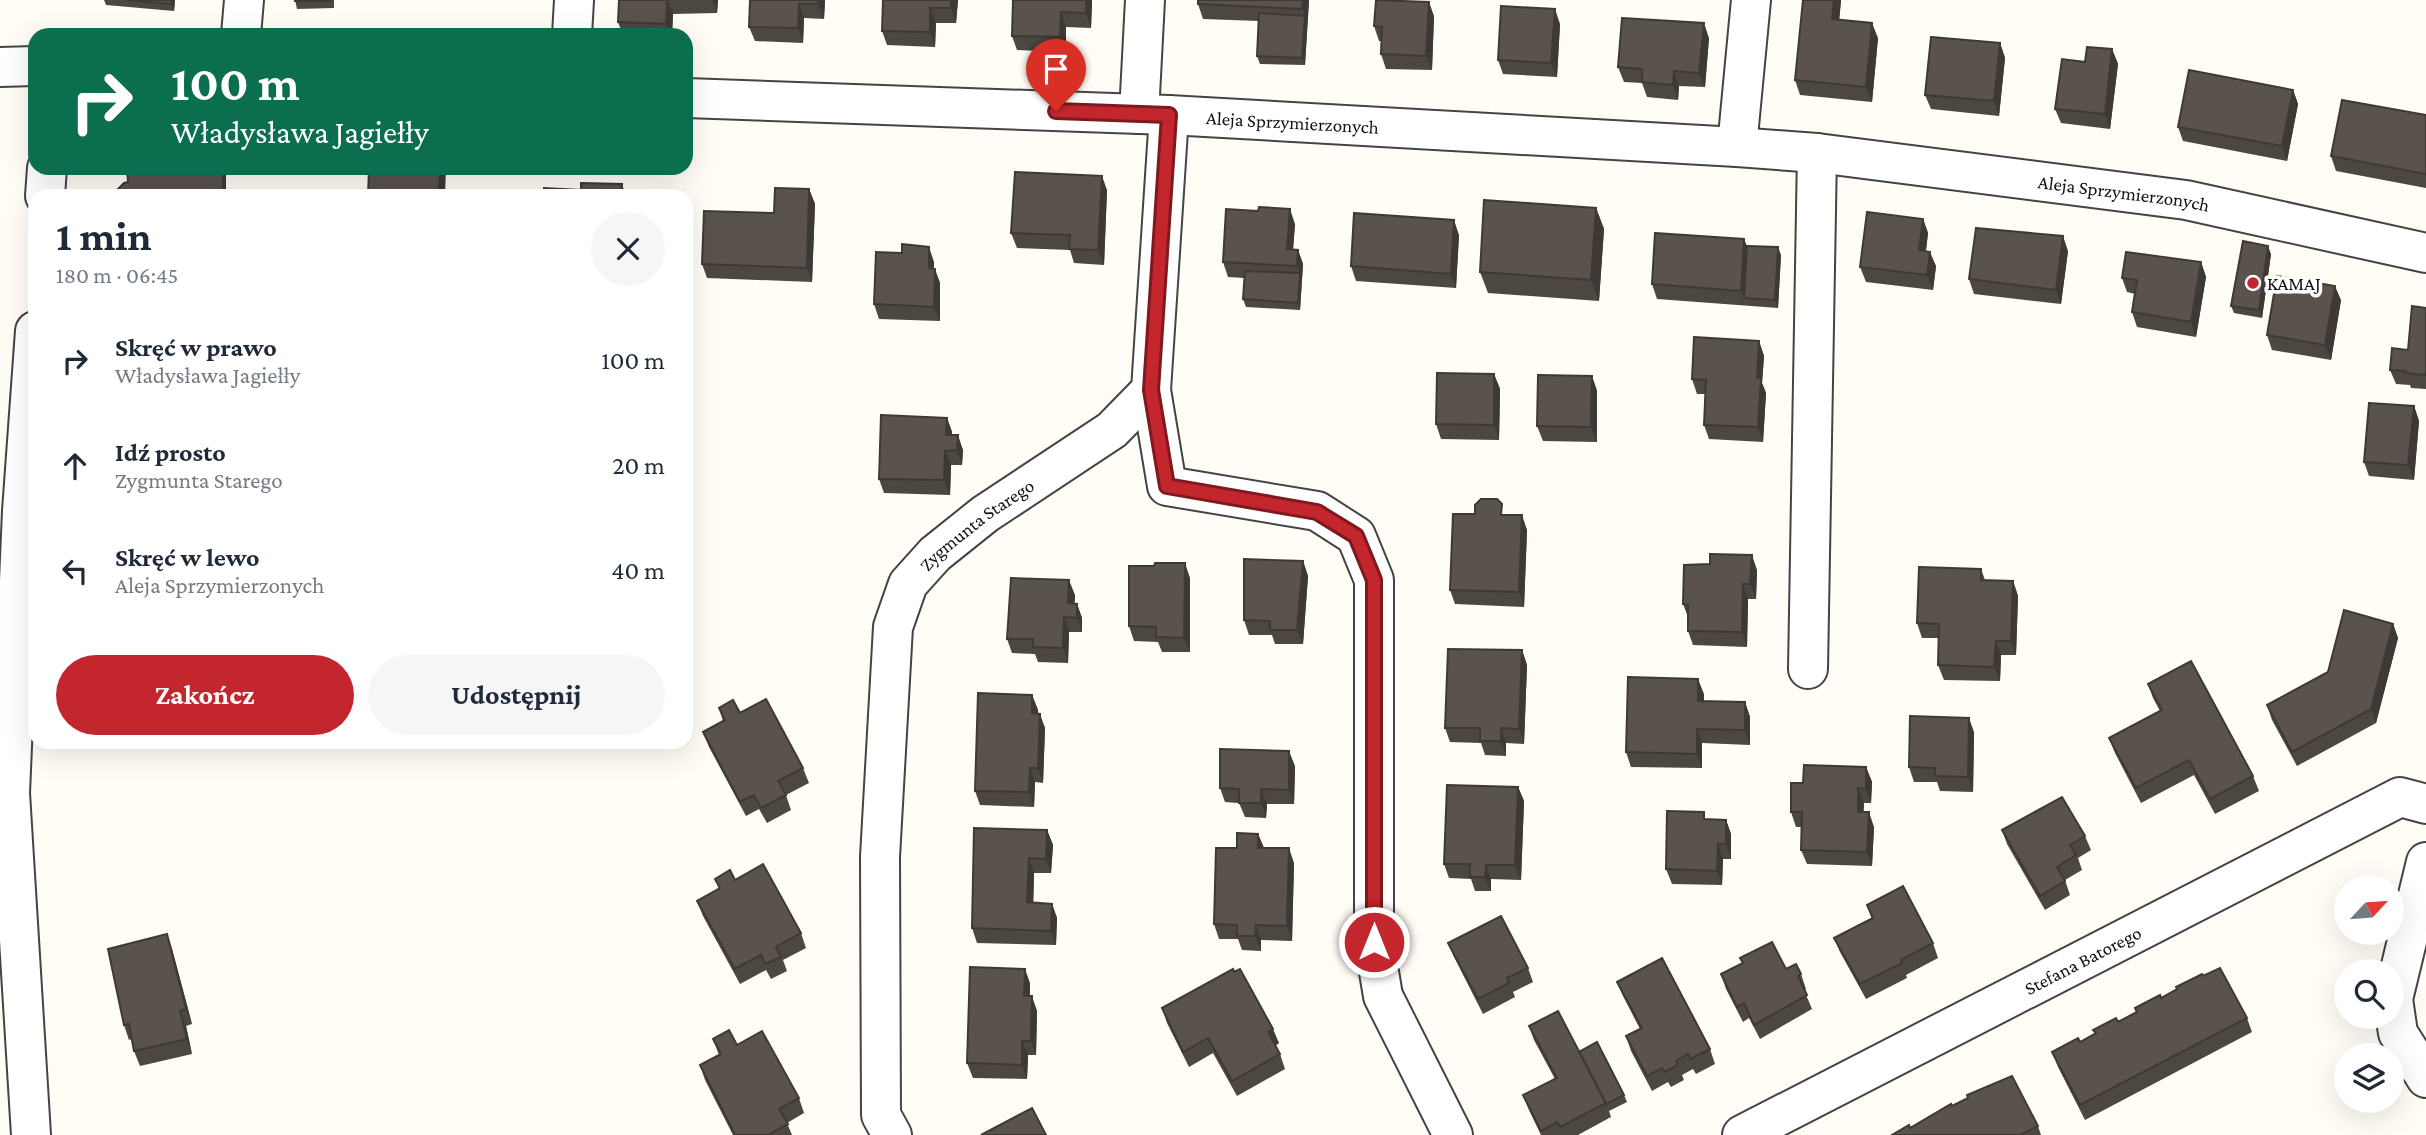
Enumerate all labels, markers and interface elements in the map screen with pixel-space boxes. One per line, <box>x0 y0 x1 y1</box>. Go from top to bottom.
pin <box>1026 39 1086 111</box>
icon: arrive <box>1037 50 1075 88</box>
icon: right <box>56 56 147 147</box>
text: 100 m <box>171 56 300 111</box>
street label: Aleja Sprzymierzonych <box>1205 107 1380 137</box>
text: Władysława Jagiełły <box>171 114 429 150</box>
street label: Aleja Sprzymierzonych <box>2037 171 2212 215</box>
text: 1 min <box>56 212 152 259</box>
button: close <box>591 212 665 286</box>
text: 180 m · 06:45 <box>56 262 178 288</box>
place label: KAMAJ <box>2267 273 2321 294</box>
marker: KAMAJ <box>2245 275 2261 291</box>
text: Skręć w prawo <box>115 333 277 362</box>
icon: right <box>56 342 94 380</box>
text: 100 m <box>601 346 665 375</box>
text: Władysława Jagiełły <box>115 362 300 388</box>
text: Idź prosto <box>115 438 226 467</box>
icon: ahead <box>56 447 94 485</box>
text: 20 m <box>612 451 665 480</box>
text: Zygmunta Starego <box>115 467 283 493</box>
street label: Zygmunta Starego <box>915 474 1038 575</box>
text: Skręć w lewo <box>115 543 260 572</box>
icon: left <box>56 552 94 590</box>
text: 40 m <box>611 556 665 585</box>
text: Aleja Sprzymierzonych <box>115 572 324 598</box>
button: Zakończ <box>56 655 354 735</box>
button: Udostępnij <box>368 655 665 735</box>
north arrow <box>2334 875 2404 945</box>
map controls <box>2334 875 2404 1113</box>
position arrow <box>1337 905 1411 979</box>
street label: Stefana Batorego <box>2021 921 2145 999</box>
button: search <box>2334 959 2404 1029</box>
button: layers <box>2334 1043 2404 1113</box>

